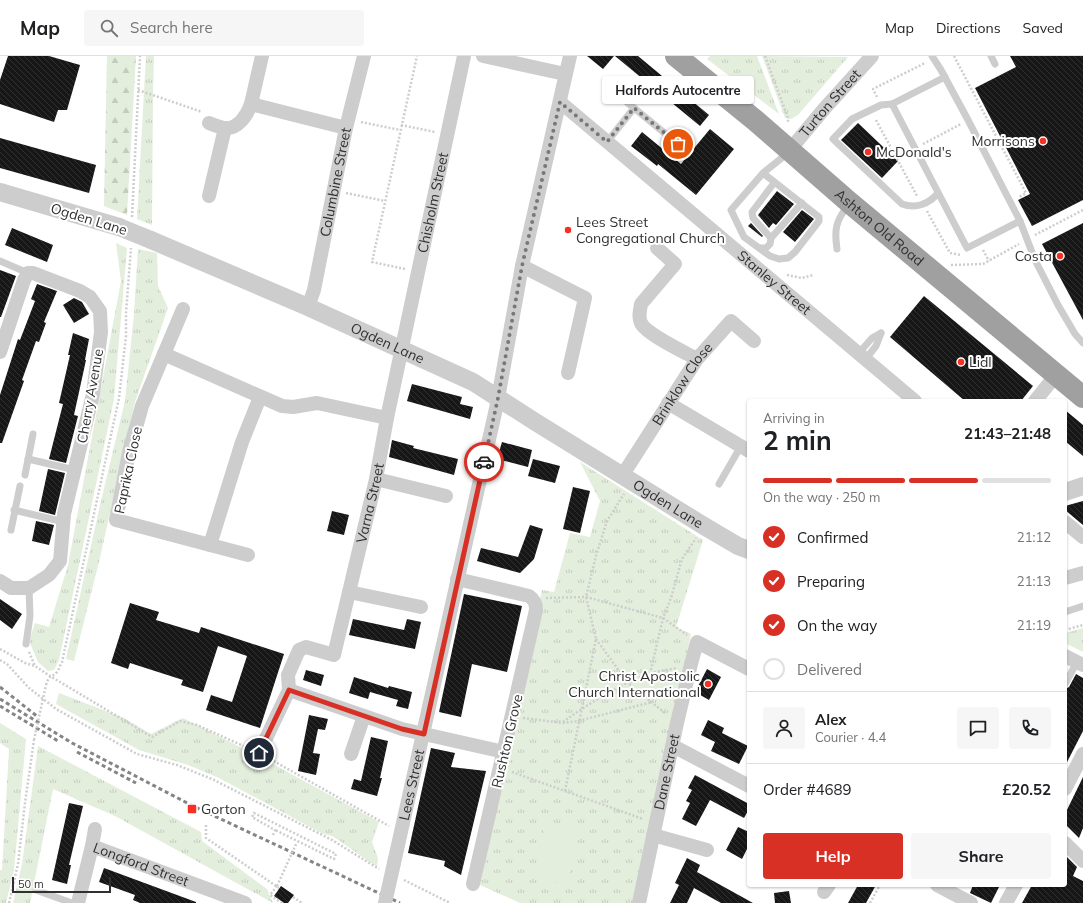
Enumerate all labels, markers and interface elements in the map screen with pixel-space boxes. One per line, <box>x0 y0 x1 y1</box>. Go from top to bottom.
search box <box>84 10 364 46</box>
text: Map <box>20 16 60 40</box>
icon: search <box>98 17 120 39</box>
text: Search here <box>130 18 213 37</box>
text: Map <box>885 19 914 37</box>
text: Directions <box>936 19 1001 37</box>
text: Saved <box>1023 19 1063 37</box>
street label: Turton Street <box>795 65 865 141</box>
callout: Halfords Autocentre <box>602 76 754 104</box>
text: Halfords Autocentre <box>615 82 741 98</box>
street label: Columbine Street <box>316 126 355 238</box>
pin <box>661 127 695 161</box>
place label: Morrisons <box>971 132 1035 150</box>
icon: bag <box>667 133 689 155</box>
marker: Morrisons <box>1038 136 1048 146</box>
place label: McDonald's <box>876 143 952 161</box>
marker: McDonald's <box>863 147 873 157</box>
street label: Chisholm Street <box>413 151 452 255</box>
street label: Ashton Old Road <box>831 185 928 270</box>
street label: Ogden Lane <box>49 199 129 239</box>
place label: Lees Street Congregational Church <box>576 213 725 247</box>
marker: Lees Street Congregational Church <box>563 225 573 235</box>
street label: Stanley Street <box>734 246 815 319</box>
place label: Costa <box>1015 247 1052 265</box>
marker: Costa <box>1055 251 1065 261</box>
street label: Ogden Lane <box>348 319 427 368</box>
street label: Brinklow Close <box>648 339 716 429</box>
street label: Cherry Avenue <box>73 347 107 445</box>
place label: Lidl <box>969 353 992 371</box>
marker: Lidl <box>956 357 966 367</box>
text: Arriving in <box>763 410 825 426</box>
text: 2 min <box>763 424 832 457</box>
text: 21:43–21:48 <box>964 424 1051 443</box>
street label: Paprika Close <box>110 425 146 515</box>
courier <box>464 442 504 482</box>
icon: car <box>473 451 495 473</box>
street label: Varna Street <box>352 462 388 545</box>
street label: Ogden Lane <box>630 475 706 532</box>
text: On the way · 250 m <box>763 489 880 505</box>
icon: check <box>763 526 785 548</box>
text: Confirmed <box>797 528 868 547</box>
text: 21:12 <box>1017 529 1051 545</box>
icon: check <box>763 570 785 592</box>
text: Preparing <box>797 572 865 591</box>
text: 21:13 <box>1017 573 1051 589</box>
icon: check <box>763 614 785 636</box>
text: On the way <box>797 616 877 635</box>
text: 21:19 <box>1017 617 1051 633</box>
text: Delivered <box>797 660 862 679</box>
place label: Christ Apostolic Church International <box>568 667 700 701</box>
marker: Christ Apostolic Church International <box>703 679 713 689</box>
street label: Rushton Grove <box>487 692 527 790</box>
button: person <box>763 707 805 749</box>
button: chat <box>957 707 999 749</box>
button: phone <box>1009 707 1051 749</box>
text: Alex <box>815 710 847 729</box>
text: Courier · 4.4 <box>815 729 886 745</box>
street label: Dane Street <box>650 732 683 811</box>
pin <box>242 736 276 770</box>
icon: home <box>248 742 270 764</box>
street label: Lees Street <box>395 748 428 822</box>
text: Order #4689 <box>763 780 851 799</box>
text: £20.52 <box>1002 780 1051 799</box>
place label: Gorton <box>201 800 246 818</box>
marker: Gorton <box>186 803 198 815</box>
button: Help <box>763 833 903 879</box>
button: Share <box>911 833 1051 879</box>
street label: Longford Street <box>91 838 191 890</box>
scale bar <box>12 875 111 894</box>
text: 50 m <box>18 877 44 891</box>

